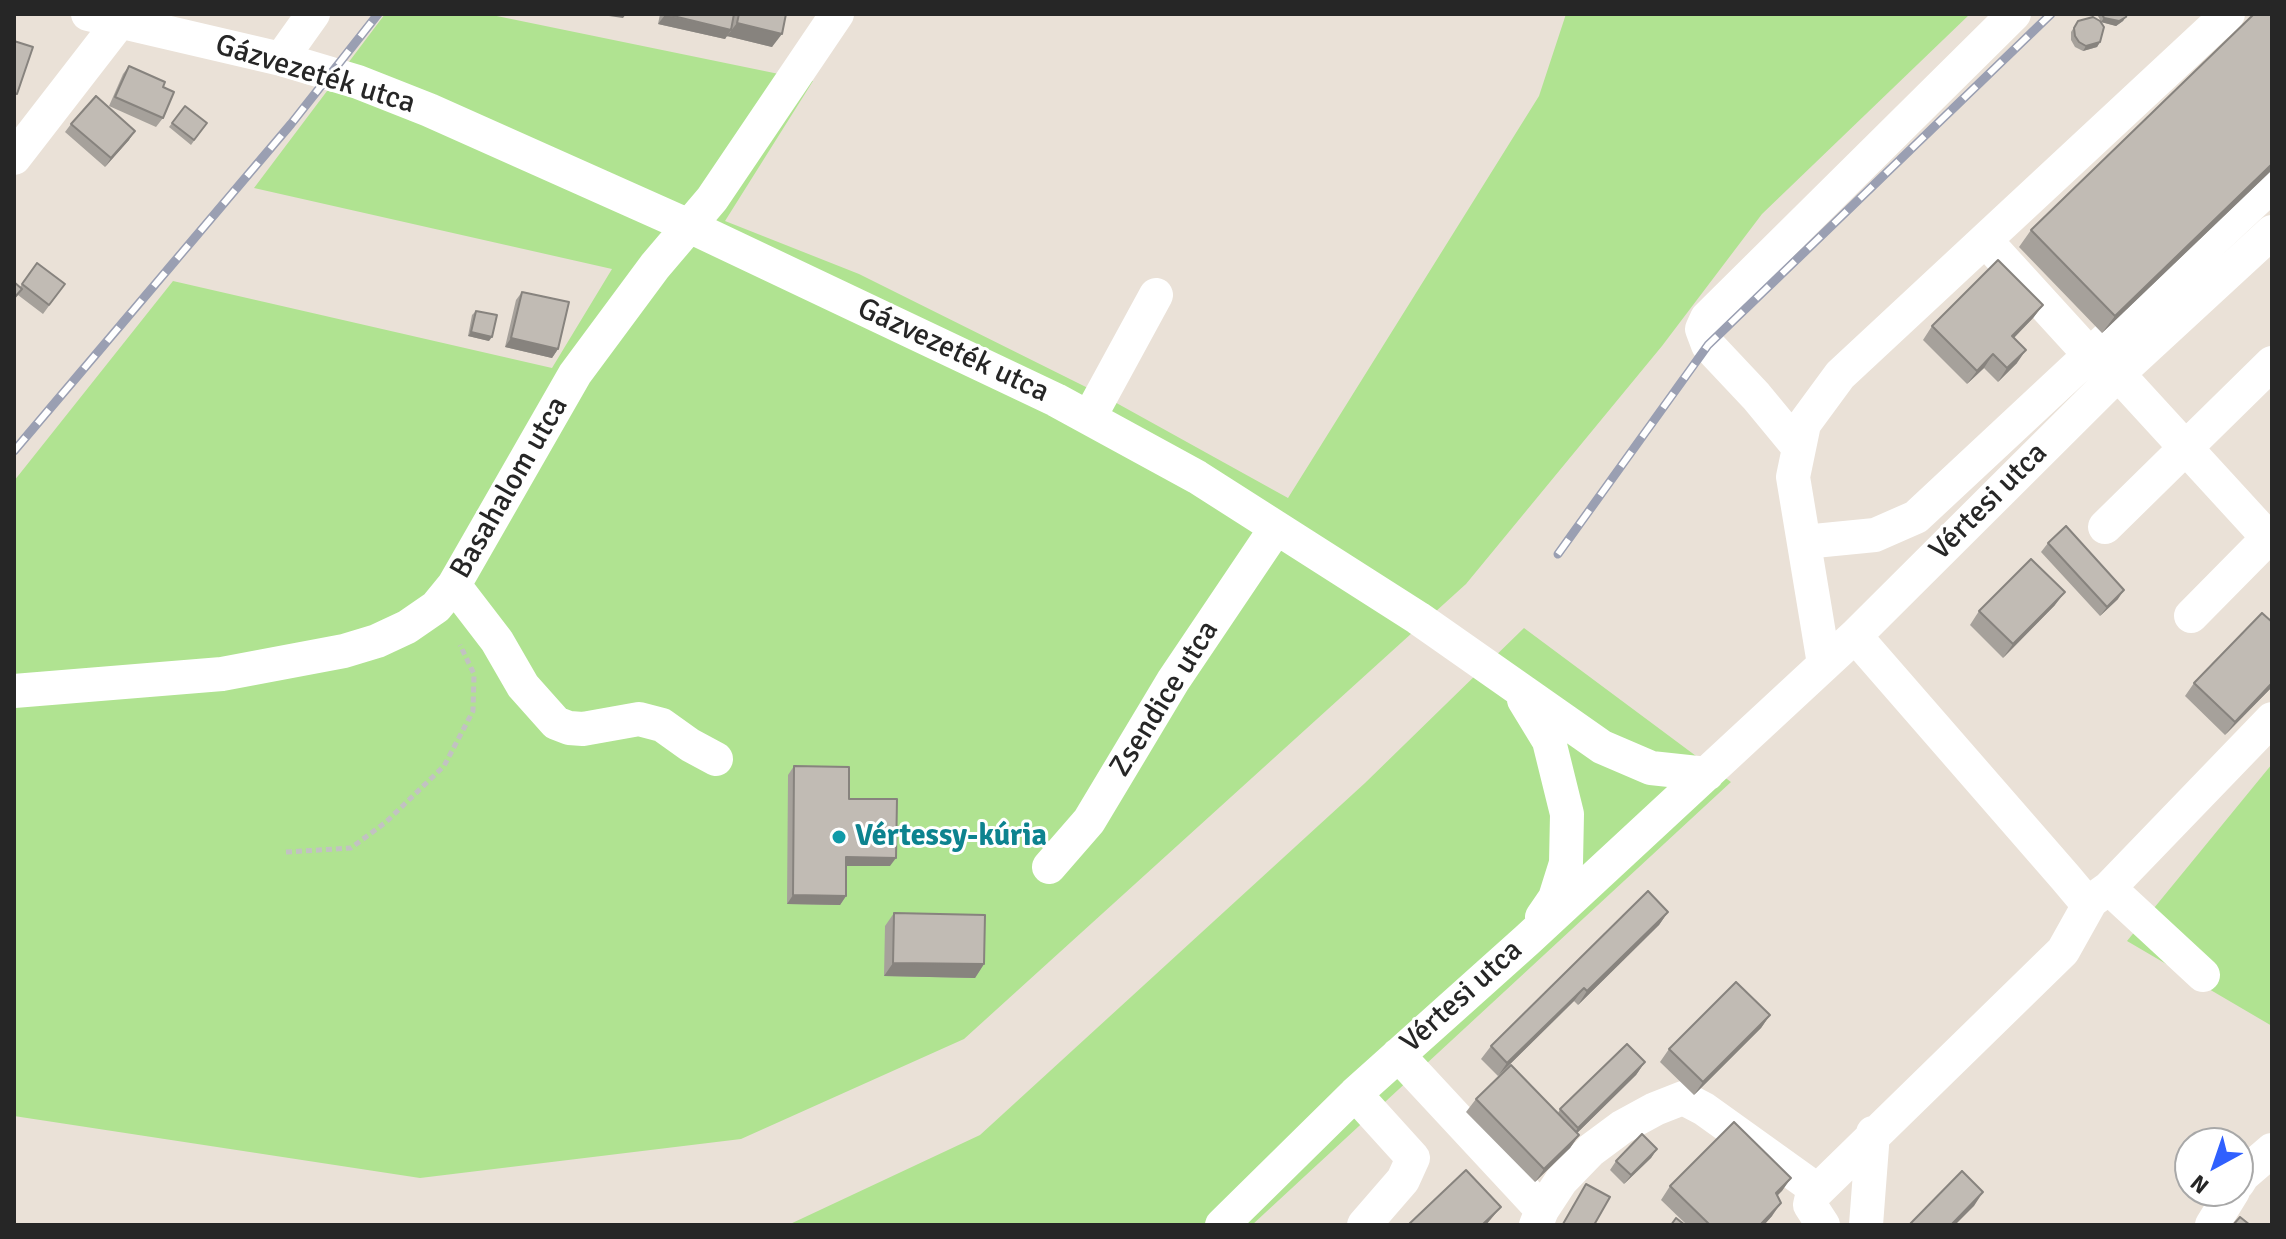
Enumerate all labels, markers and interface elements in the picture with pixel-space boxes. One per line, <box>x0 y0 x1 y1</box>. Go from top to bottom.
street label: Gázvezeték utca <box>211 28 419 122</box>
street label: Gázvezeték utca <box>852 291 1054 411</box>
street label: Basahalom utca <box>443 391 577 585</box>
street label: Vértesi utca <box>1923 436 2055 568</box>
street label: Zsendice utca <box>1103 614 1227 784</box>
place label: Vértessy-kúria <box>855 819 1047 855</box>
marker: Vértessy-kúria <box>830 828 848 846</box>
street label: Vértesi utca <box>1394 933 1530 1061</box>
north arrow <box>2174 1127 2254 1207</box>
text: N <box>2185 1169 2214 1199</box>

